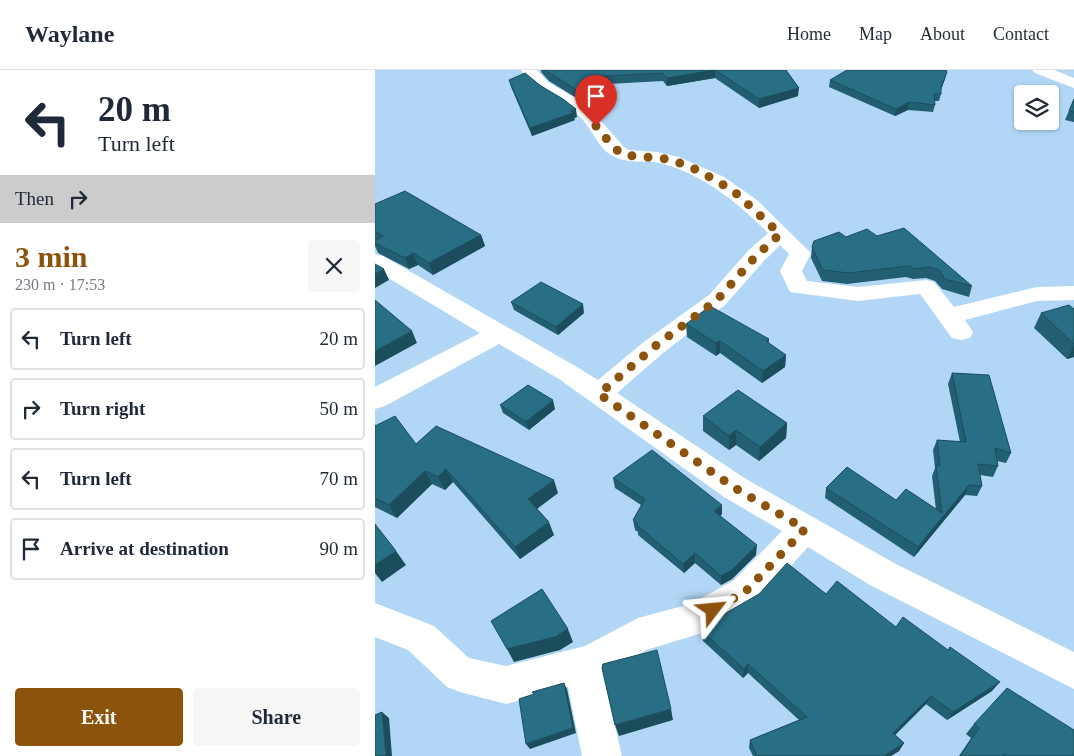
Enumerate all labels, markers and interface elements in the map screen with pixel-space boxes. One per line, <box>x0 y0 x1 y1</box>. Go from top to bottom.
text: Waylane <box>25 21 114 47</box>
text: Home <box>787 24 831 44</box>
text: Map <box>859 24 892 44</box>
text: About <box>920 24 965 44</box>
text: Contact <box>993 24 1049 44</box>
pin <box>575 75 617 126</box>
icon: arrive <box>582 82 610 110</box>
map controls <box>1014 85 1059 130</box>
button: layers <box>1014 85 1059 130</box>
icon: left <box>15 90 80 155</box>
text: 20 m <box>98 90 171 129</box>
text: Turn left <box>98 131 175 156</box>
icon: right <box>64 185 92 213</box>
text: Then <box>15 188 54 209</box>
text: 3 min <box>15 240 88 273</box>
button: close <box>308 240 360 292</box>
text: 230 m · 17:53 <box>15 276 105 293</box>
icon: left <box>17 325 45 353</box>
text: Turn left <box>60 328 132 349</box>
text: 20 m <box>319 328 358 349</box>
icon: right <box>17 395 45 423</box>
text: Turn right <box>60 398 145 419</box>
text: 50 m <box>319 398 358 419</box>
icon: left <box>17 465 45 493</box>
text: Turn left <box>60 468 132 489</box>
text: 70 m <box>319 468 358 489</box>
icon: arrive <box>17 535 45 563</box>
text: Arrive at destination <box>60 538 229 559</box>
text: 90 m <box>319 538 358 559</box>
position arrow <box>686 583 738 635</box>
button: Exit <box>15 688 183 746</box>
button: Share <box>193 688 360 746</box>

